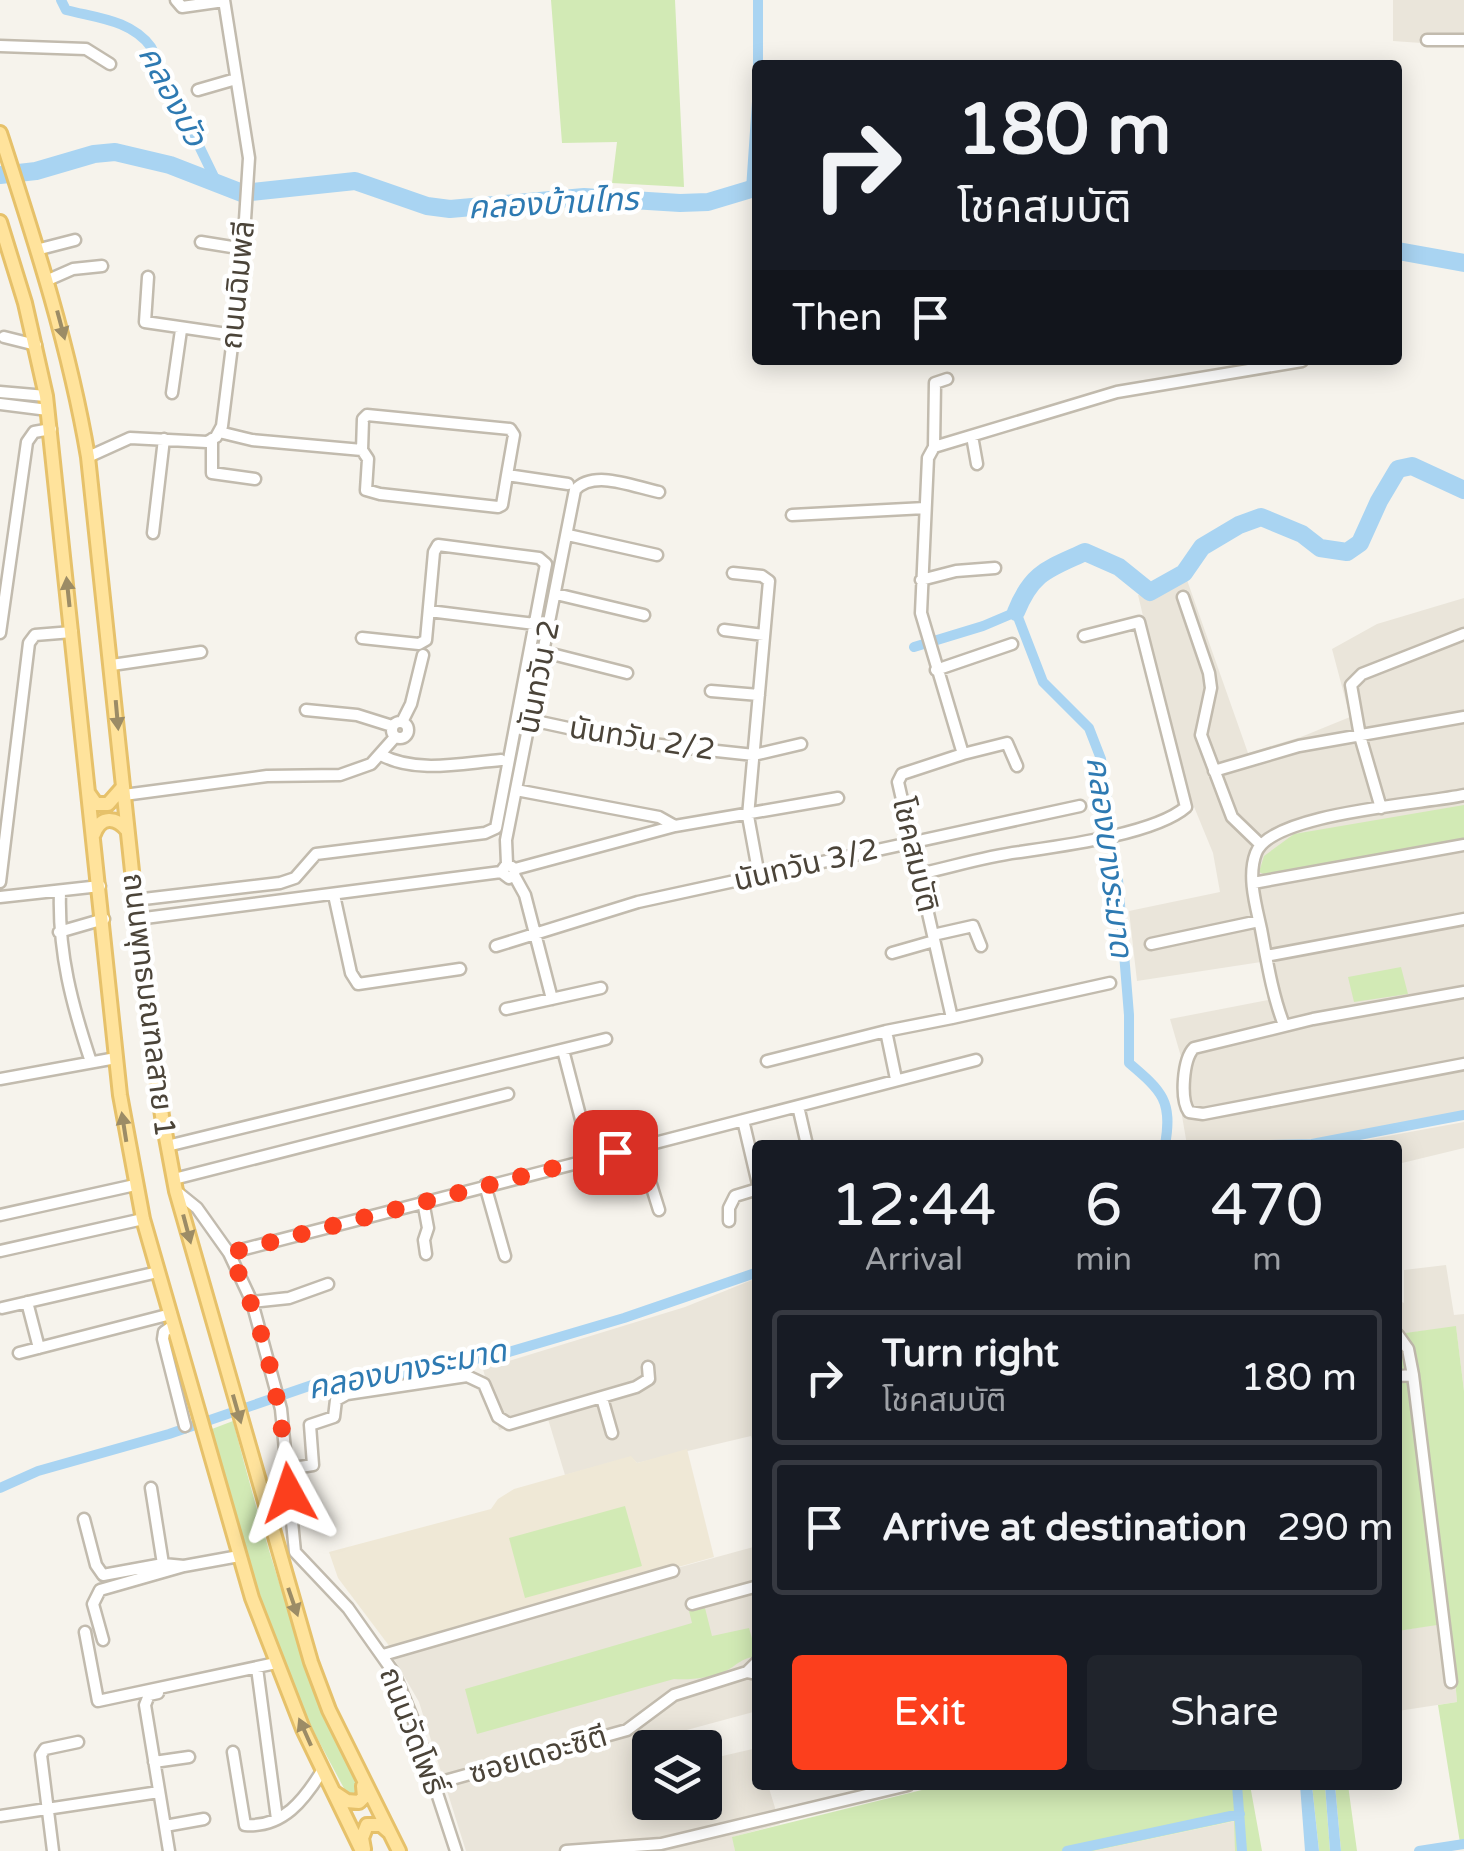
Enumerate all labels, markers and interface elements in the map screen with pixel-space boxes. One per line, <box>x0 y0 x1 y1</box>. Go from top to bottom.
water label: คลองบัว <box>130 39 215 154</box>
text: 180 m <box>957 89 1171 173</box>
icon: right <box>792 100 922 230</box>
water label: คลองบ้านไทร <box>467 180 641 227</box>
text: โชคสมบัติ <box>957 181 1132 235</box>
street label: ถนนฉิมพลี <box>213 219 263 351</box>
icon: arrive <box>903 290 958 345</box>
text: Then <box>792 295 883 341</box>
one-way arrow <box>53 310 69 341</box>
one-way arrow <box>59 576 75 607</box>
street label: นันทวัน 2 <box>510 617 568 737</box>
one-way arrow <box>109 700 125 732</box>
street label: นันทวัน 2/2 <box>567 709 717 769</box>
water label: คลองบางระมาด <box>1078 755 1140 961</box>
street label: โชคสมบัติ <box>884 794 946 916</box>
street label: นันทวัน 3/2 <box>730 830 882 900</box>
street label: ถนนพุทธมณฑลสาย 1 <box>114 871 184 1139</box>
pin <box>573 1110 658 1195</box>
one-way arrow <box>116 1111 132 1142</box>
icon: arrive <box>588 1125 643 1180</box>
text: 12:44 <box>830 1170 997 1242</box>
text: 6 <box>1085 1170 1122 1242</box>
text: 470 <box>1210 1170 1324 1242</box>
one-way arrow <box>179 1214 195 1245</box>
text: Arrival <box>864 1241 963 1279</box>
text: min <box>1075 1241 1132 1279</box>
text: m <box>1252 1241 1282 1279</box>
text: Turn right <box>882 1331 1059 1377</box>
water label: คลองบางระมาด <box>304 1332 511 1408</box>
icon: right <box>797 1350 852 1405</box>
text: 180 m <box>1241 1355 1357 1401</box>
text: โชคสมบัติ <box>882 1382 1006 1420</box>
one-way arrow <box>230 1394 245 1425</box>
position arrow <box>237 1441 341 1545</box>
icon: arrive <box>797 1500 852 1555</box>
text: Arrive at destination <box>882 1505 1247 1551</box>
text: 290 m <box>1277 1505 1393 1551</box>
one-way arrow <box>286 1588 301 1618</box>
button: Exit <box>792 1655 1067 1770</box>
button: Share <box>1087 1655 1362 1770</box>
street label: ถนนวัดโพธิ์ <box>371 1662 453 1801</box>
one-way arrow <box>297 1717 313 1747</box>
street label: ซอยเดอะซิตี <box>465 1718 611 1792</box>
map controls <box>632 1730 722 1820</box>
button: layers <box>632 1730 722 1820</box>

